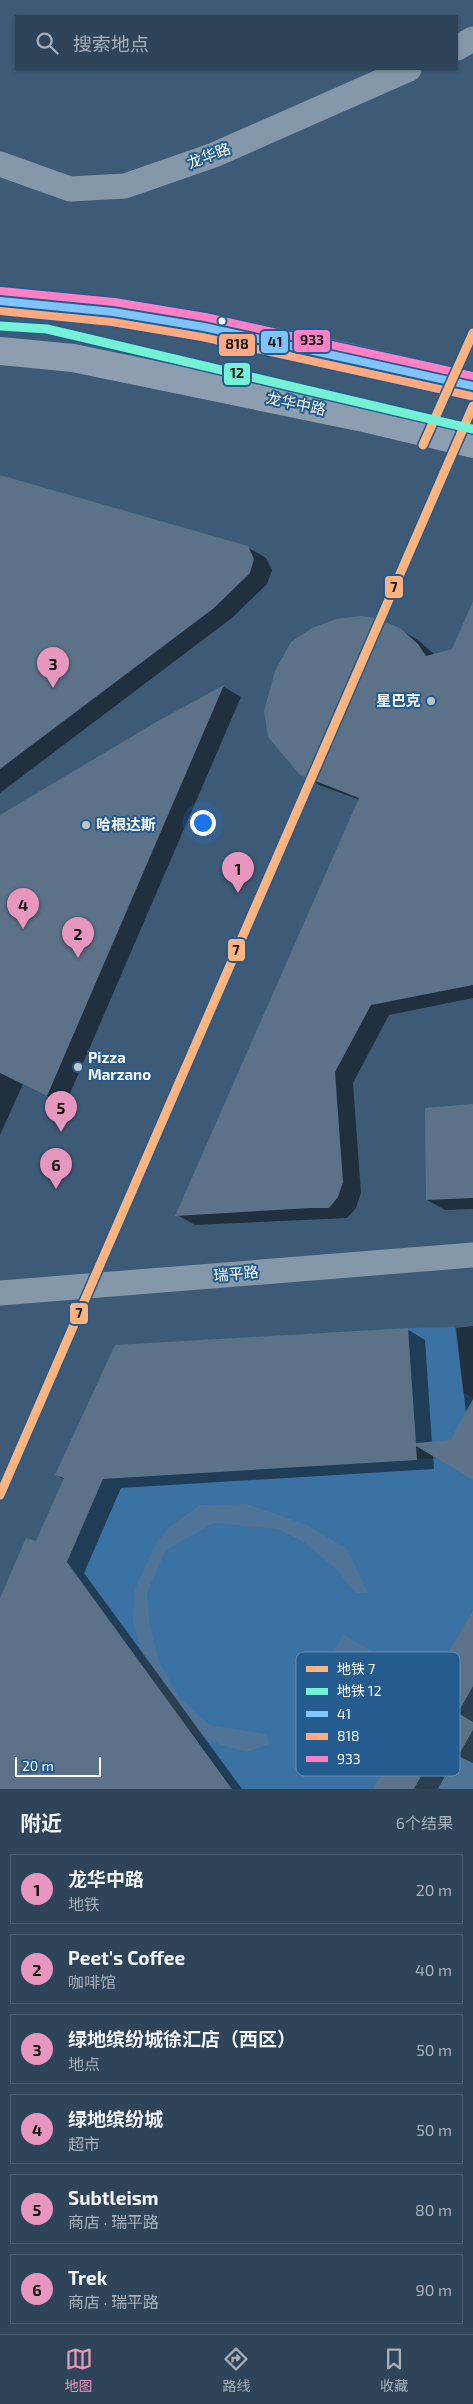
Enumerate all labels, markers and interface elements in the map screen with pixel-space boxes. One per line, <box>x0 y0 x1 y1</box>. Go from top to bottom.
search box <box>15 15 458 70</box>
icon: search <box>33 29 61 57</box>
text: 搜索地点 <box>73 32 149 55</box>
street label: 龙华路 <box>184 139 233 172</box>
unlabelled marker <box>217 316 227 326</box>
line badge: 933 <box>293 329 331 353</box>
line badge: 41 <box>260 330 289 354</box>
text: 933 <box>300 331 324 348</box>
line badge: 818 <box>218 333 256 357</box>
text: 41 <box>268 333 282 350</box>
text: 818 <box>225 335 249 352</box>
line badge: 12 <box>223 362 251 386</box>
text: 12 <box>230 364 244 381</box>
street label: 龙华中路 <box>265 388 327 418</box>
line badge: 7 <box>384 575 404 599</box>
text: 7 <box>390 578 398 595</box>
pin: 3 <box>37 647 69 688</box>
place label: 星巴克 <box>376 691 421 709</box>
marker: 星巴克 <box>425 695 437 707</box>
your location <box>190 810 216 836</box>
place label: 哈根达斯 <box>96 815 156 833</box>
marker: 哈根达斯 <box>80 819 92 831</box>
pin: 1 <box>222 852 254 893</box>
pin: 4 <box>7 888 39 929</box>
pin: 2 <box>62 917 94 958</box>
line badge: 7 <box>227 938 246 962</box>
text: 7 <box>232 941 240 958</box>
place label: Pizza Marzano <box>88 1048 151 1083</box>
marker: Pizza Marzano <box>72 1061 84 1073</box>
pin: 5 <box>45 1091 77 1132</box>
pin: 6 <box>40 1148 72 1189</box>
street label: 瑞平路 <box>213 1262 259 1284</box>
line badge: 7 <box>69 1302 89 1325</box>
text: 7 <box>75 1304 83 1321</box>
legend <box>296 1652 460 1776</box>
text: 地铁 7 <box>337 1660 375 1677</box>
text: 地铁 12 <box>337 1682 382 1699</box>
text: 41 <box>337 1705 351 1722</box>
text: 818 <box>337 1727 360 1744</box>
text: 933 <box>337 1750 361 1767</box>
scale bar <box>15 1754 101 1777</box>
text: 20 m <box>22 1757 54 1774</box>
text: 附近 <box>20 1810 62 1835</box>
text: 6个结果 <box>396 1813 453 1832</box>
text: 龙华中路 <box>68 1867 144 1890</box>
text: 1 <box>34 1880 40 1899</box>
text: 20 m <box>416 1880 452 1899</box>
text: 地铁 <box>68 1894 100 1913</box>
text: Peet's Coffee <box>68 1946 185 1969</box>
text: 2 <box>32 1960 42 1979</box>
text: 40 m <box>415 1960 452 1979</box>
text: 咖啡馆 <box>68 1972 116 1991</box>
text: 绿地缤纷城徐汇店（西区） <box>68 2027 296 2050</box>
text: 3 <box>32 2040 42 2059</box>
text: 50 m <box>416 2040 452 2059</box>
text: 地点 <box>68 2054 100 2073</box>
text: 绿地缤纷城 <box>68 2107 163 2130</box>
text: 4 <box>32 2120 42 2139</box>
text: 50 m <box>416 2120 452 2139</box>
text: 超市 <box>68 2134 100 2153</box>
text: Subtleism <box>68 2186 159 2209</box>
text: 5 <box>33 2200 41 2219</box>
text: 80 m <box>415 2200 452 2219</box>
text: 商店 · 瑞平路 <box>68 2212 159 2231</box>
text: Trek <box>68 2266 107 2289</box>
text: 6 <box>32 2280 42 2299</box>
text: 90 m <box>416 2280 452 2299</box>
text: 商店 · 瑞平路 <box>68 2292 159 2311</box>
tab: 地图 <box>65 2345 93 2395</box>
tab: 路线 <box>222 2345 250 2395</box>
tab: 收藏 <box>380 2345 408 2395</box>

